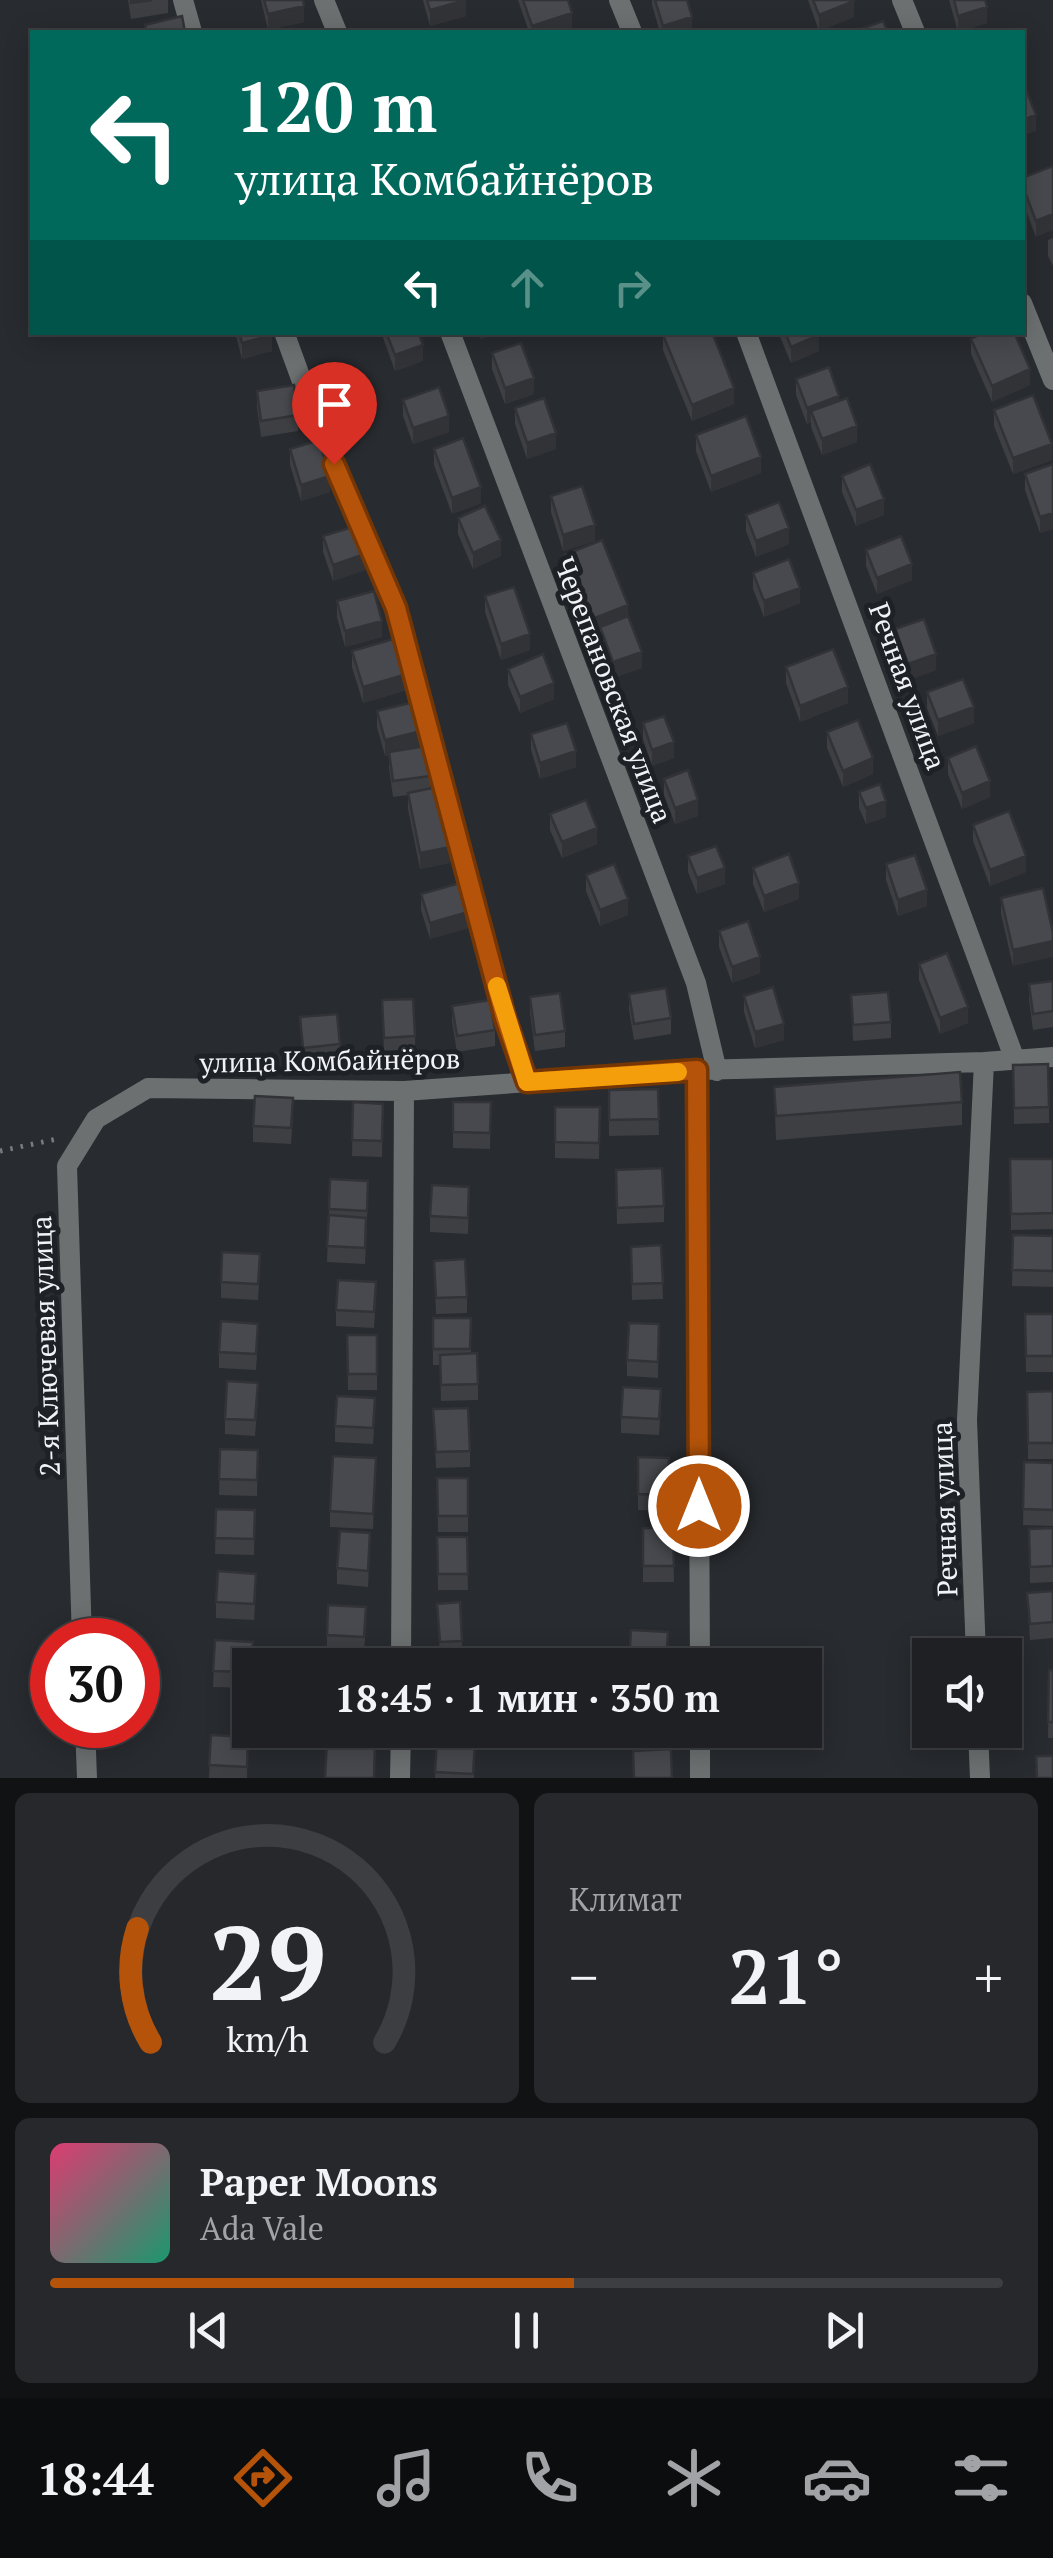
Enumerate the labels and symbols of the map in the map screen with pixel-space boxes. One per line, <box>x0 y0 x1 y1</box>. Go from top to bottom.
pin <box>292 362 377 465</box>
street label: Черепановская улица <box>546 552 682 828</box>
street label: Речная улица <box>861 597 955 775</box>
street label: улица Комбайнёров <box>198 1039 461 1081</box>
street label: 2-я Ключевая улица <box>22 1215 68 1477</box>
street label: Речная улица <box>922 1421 966 1597</box>
position arrow <box>647 1454 751 1558</box>
speed limit sign: 30 <box>30 1618 160 1748</box>

